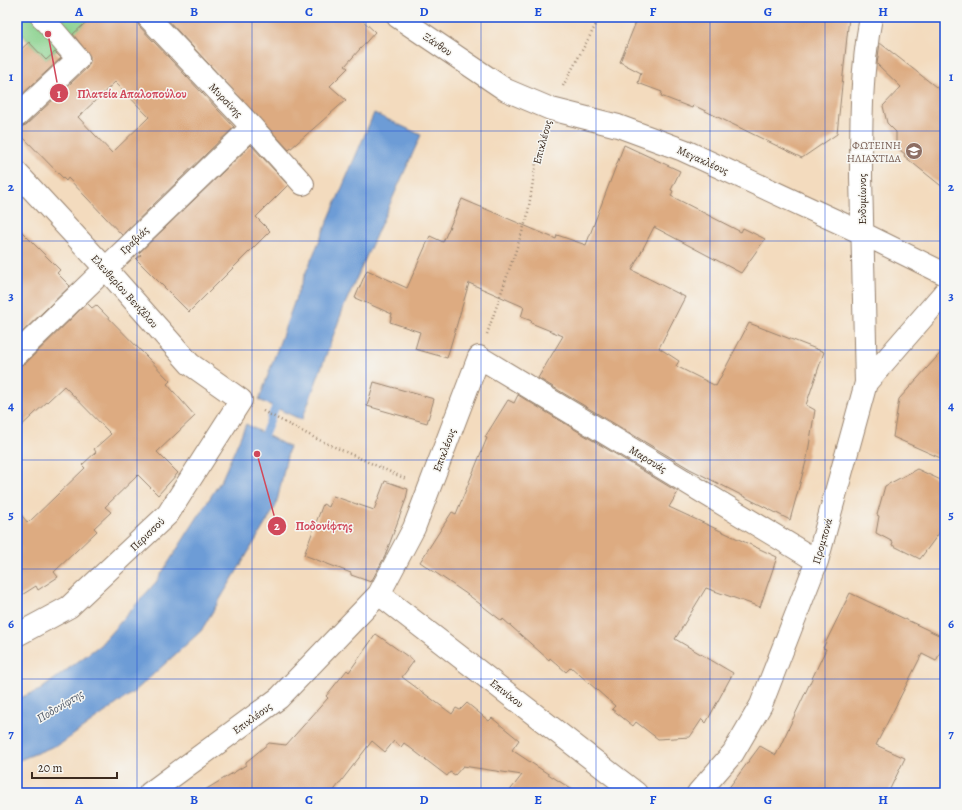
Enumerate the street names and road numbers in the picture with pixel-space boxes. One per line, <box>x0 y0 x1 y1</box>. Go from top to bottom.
street label: Ξάνθου <box>420 29 455 60</box>
street label: Μυρσίνης <box>205 80 246 121</box>
street label: Επικλέους <box>529 118 556 166</box>
street label: Μεγακλέους <box>675 142 731 178</box>
street label: Ενδυμίωνος <box>855 174 870 224</box>
street label: Γραβιάς <box>117 223 152 258</box>
street label: Ελευθερίου Βενιζέλου <box>88 251 162 331</box>
street label: Επικλέους <box>429 426 460 474</box>
street label: Μαρσυάς <box>626 442 669 477</box>
street label: Περισσού <box>127 514 168 555</box>
street label: Προμπονά <box>809 516 836 566</box>
street label: Επινίκου <box>487 675 527 711</box>
street label: Επικλέους <box>230 699 275 738</box>

